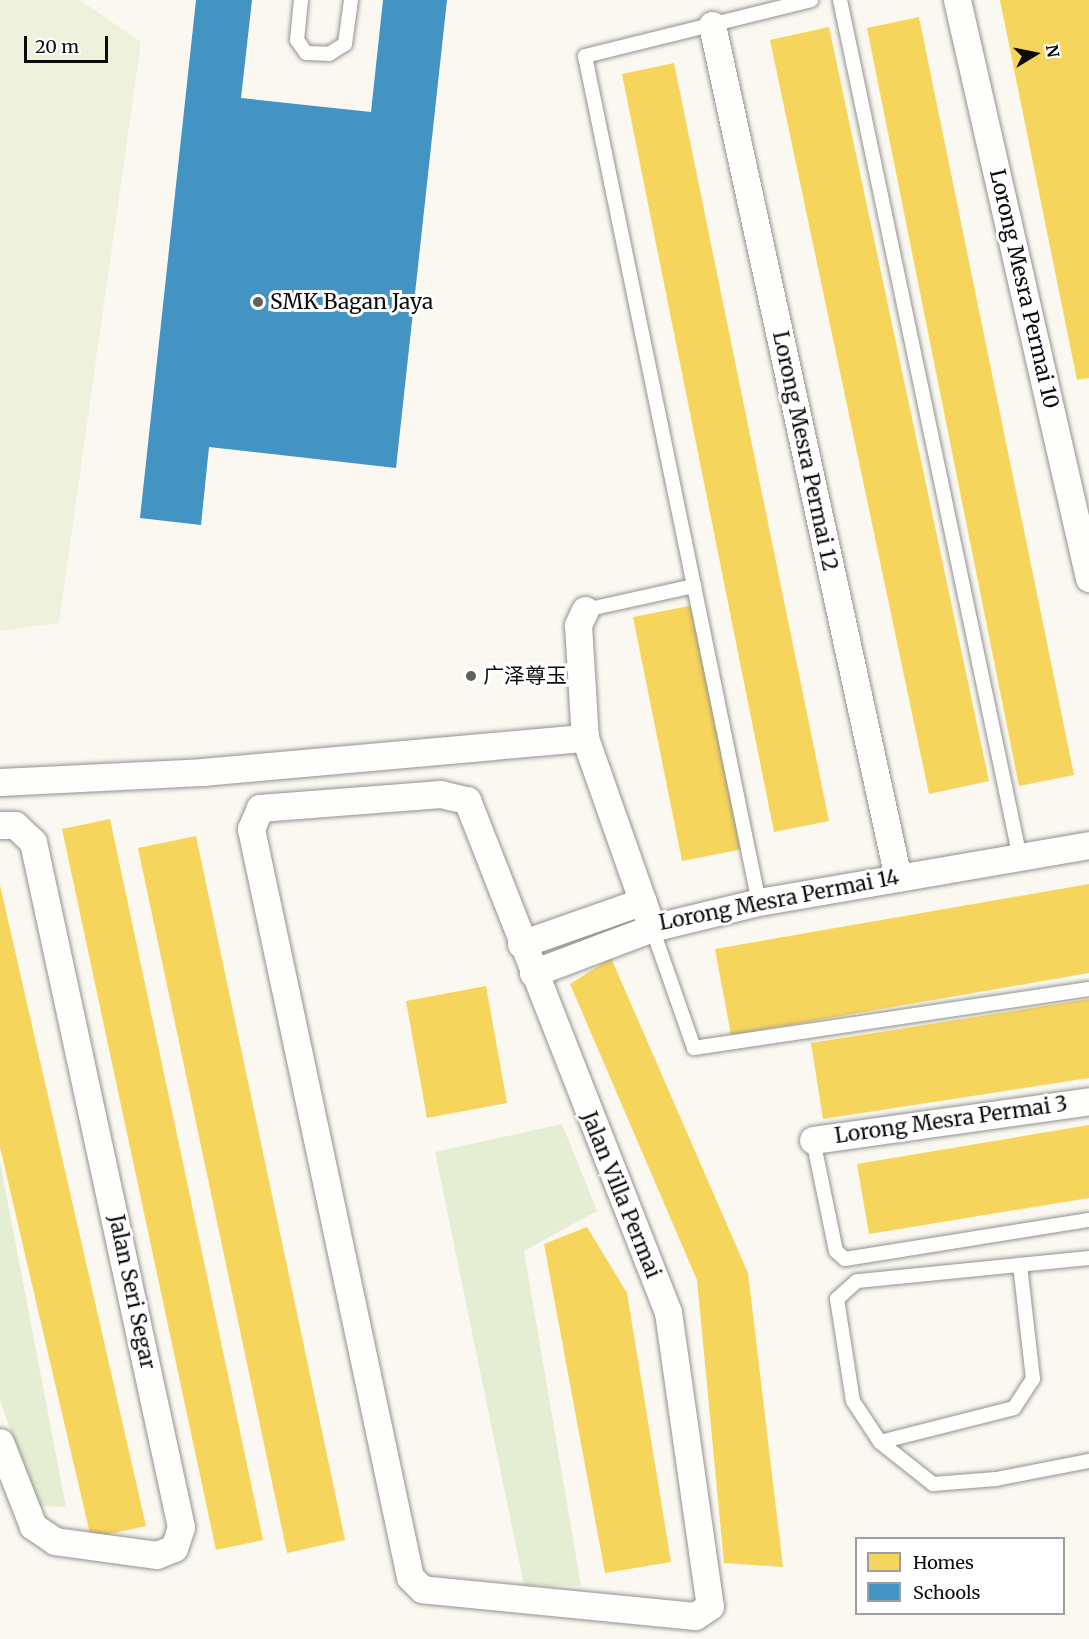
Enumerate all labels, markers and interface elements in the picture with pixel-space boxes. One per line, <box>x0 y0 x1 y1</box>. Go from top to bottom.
scale bar <box>27 24 111 62</box>
north arrow <box>1005 24 1065 84</box>
text: 20 m <box>35 35 79 58</box>
text: N <box>1042 43 1064 59</box>
street label: Lorong Mesra Permai 10 <box>984 167 1064 411</box>
place label: SMK Bagan Jaya <box>270 289 433 315</box>
marker: SMK Bagan Jaya <box>251 295 265 309</box>
street label: Lorong Mesra Permai 12 <box>767 329 843 573</box>
place label: 广泽尊玉 <box>483 663 567 689</box>
marker: 广泽尊玉 <box>464 669 478 683</box>
street label: Lorong Mesra Permai 14 <box>657 864 901 936</box>
street label: Lorong Mesra Permai 3 <box>833 1091 1069 1149</box>
street label: Jalan Villa Permai <box>576 1108 666 1282</box>
street label: Jalan Seri Segar <box>103 1212 161 1372</box>
legend <box>855 1537 1065 1615</box>
text: Homes <box>913 1551 974 1574</box>
text: Schools <box>913 1581 980 1604</box>

